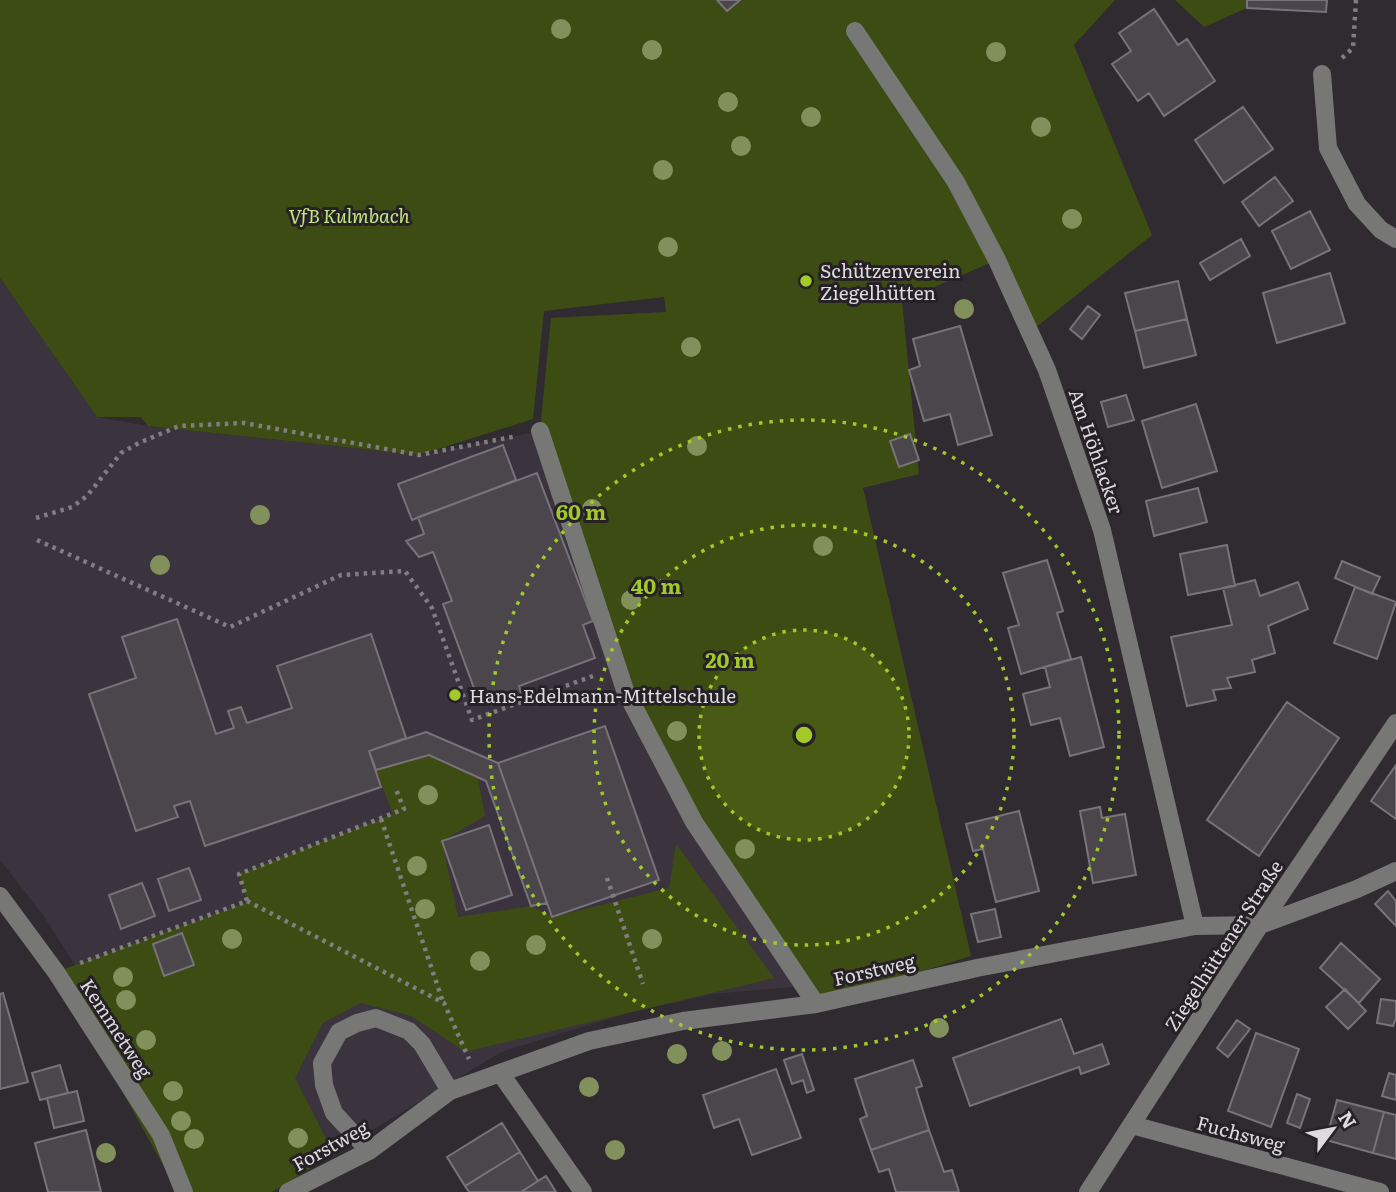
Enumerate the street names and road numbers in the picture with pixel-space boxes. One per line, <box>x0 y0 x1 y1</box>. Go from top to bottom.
street label: Am Höhlacker <box>1062 385 1132 517</box>
street label: Ziegelhüttener Straße <box>1157 854 1289 1036</box>
street label: Forstweg <box>830 946 918 992</box>
street label: Kemmetweg <box>74 973 160 1084</box>
street label: Fuchsweg <box>1194 1108 1289 1158</box>
street label: Forstweg <box>287 1112 373 1177</box>

